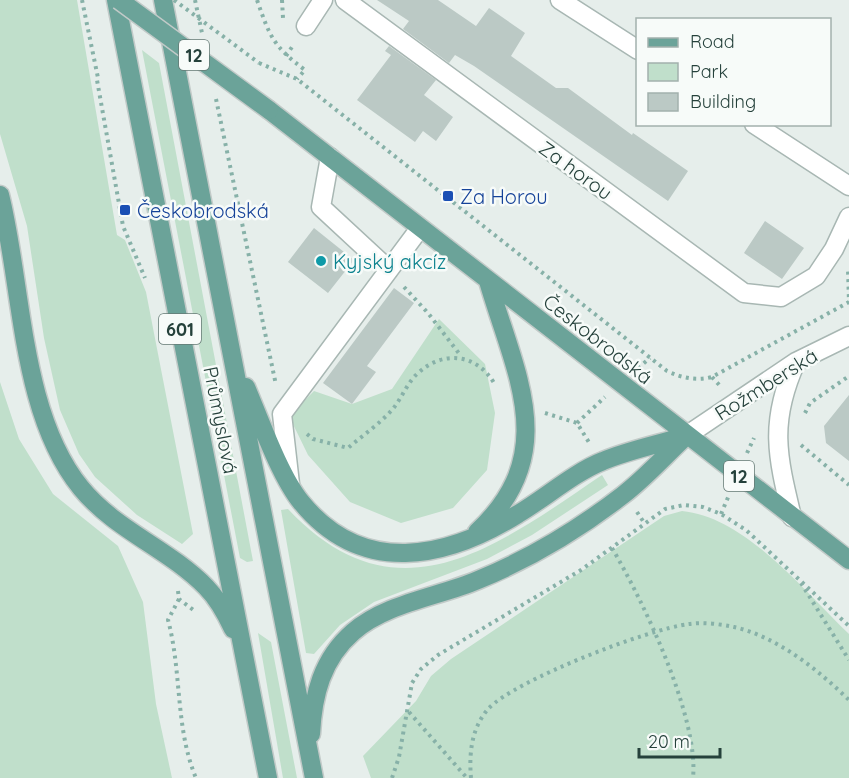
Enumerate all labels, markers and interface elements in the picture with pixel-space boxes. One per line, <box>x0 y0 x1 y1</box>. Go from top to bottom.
legend <box>636 18 831 126</box>
text: Road <box>690 30 735 53</box>
road number: 12 <box>179 40 209 70</box>
text: Park <box>690 60 728 83</box>
text: Building <box>690 90 756 113</box>
street label: Za horou <box>534 135 618 205</box>
place label: Za Horou <box>460 184 548 209</box>
marker: Za Horou <box>441 189 455 203</box>
place label: Českobrodská <box>137 198 269 223</box>
marker: Českobrodská <box>118 203 132 217</box>
place label: Kyjský akcíz <box>333 249 446 274</box>
marker: Kyjský akcíz <box>314 254 328 268</box>
street label: Českobrodská <box>538 289 658 389</box>
road number: 601 <box>159 314 201 344</box>
street label: Rožmberská <box>710 343 822 425</box>
street label: Průmyslová <box>198 364 244 476</box>
road number: 12 <box>724 461 754 491</box>
scale bar <box>639 721 720 759</box>
text: 20 m <box>648 730 690 753</box>

